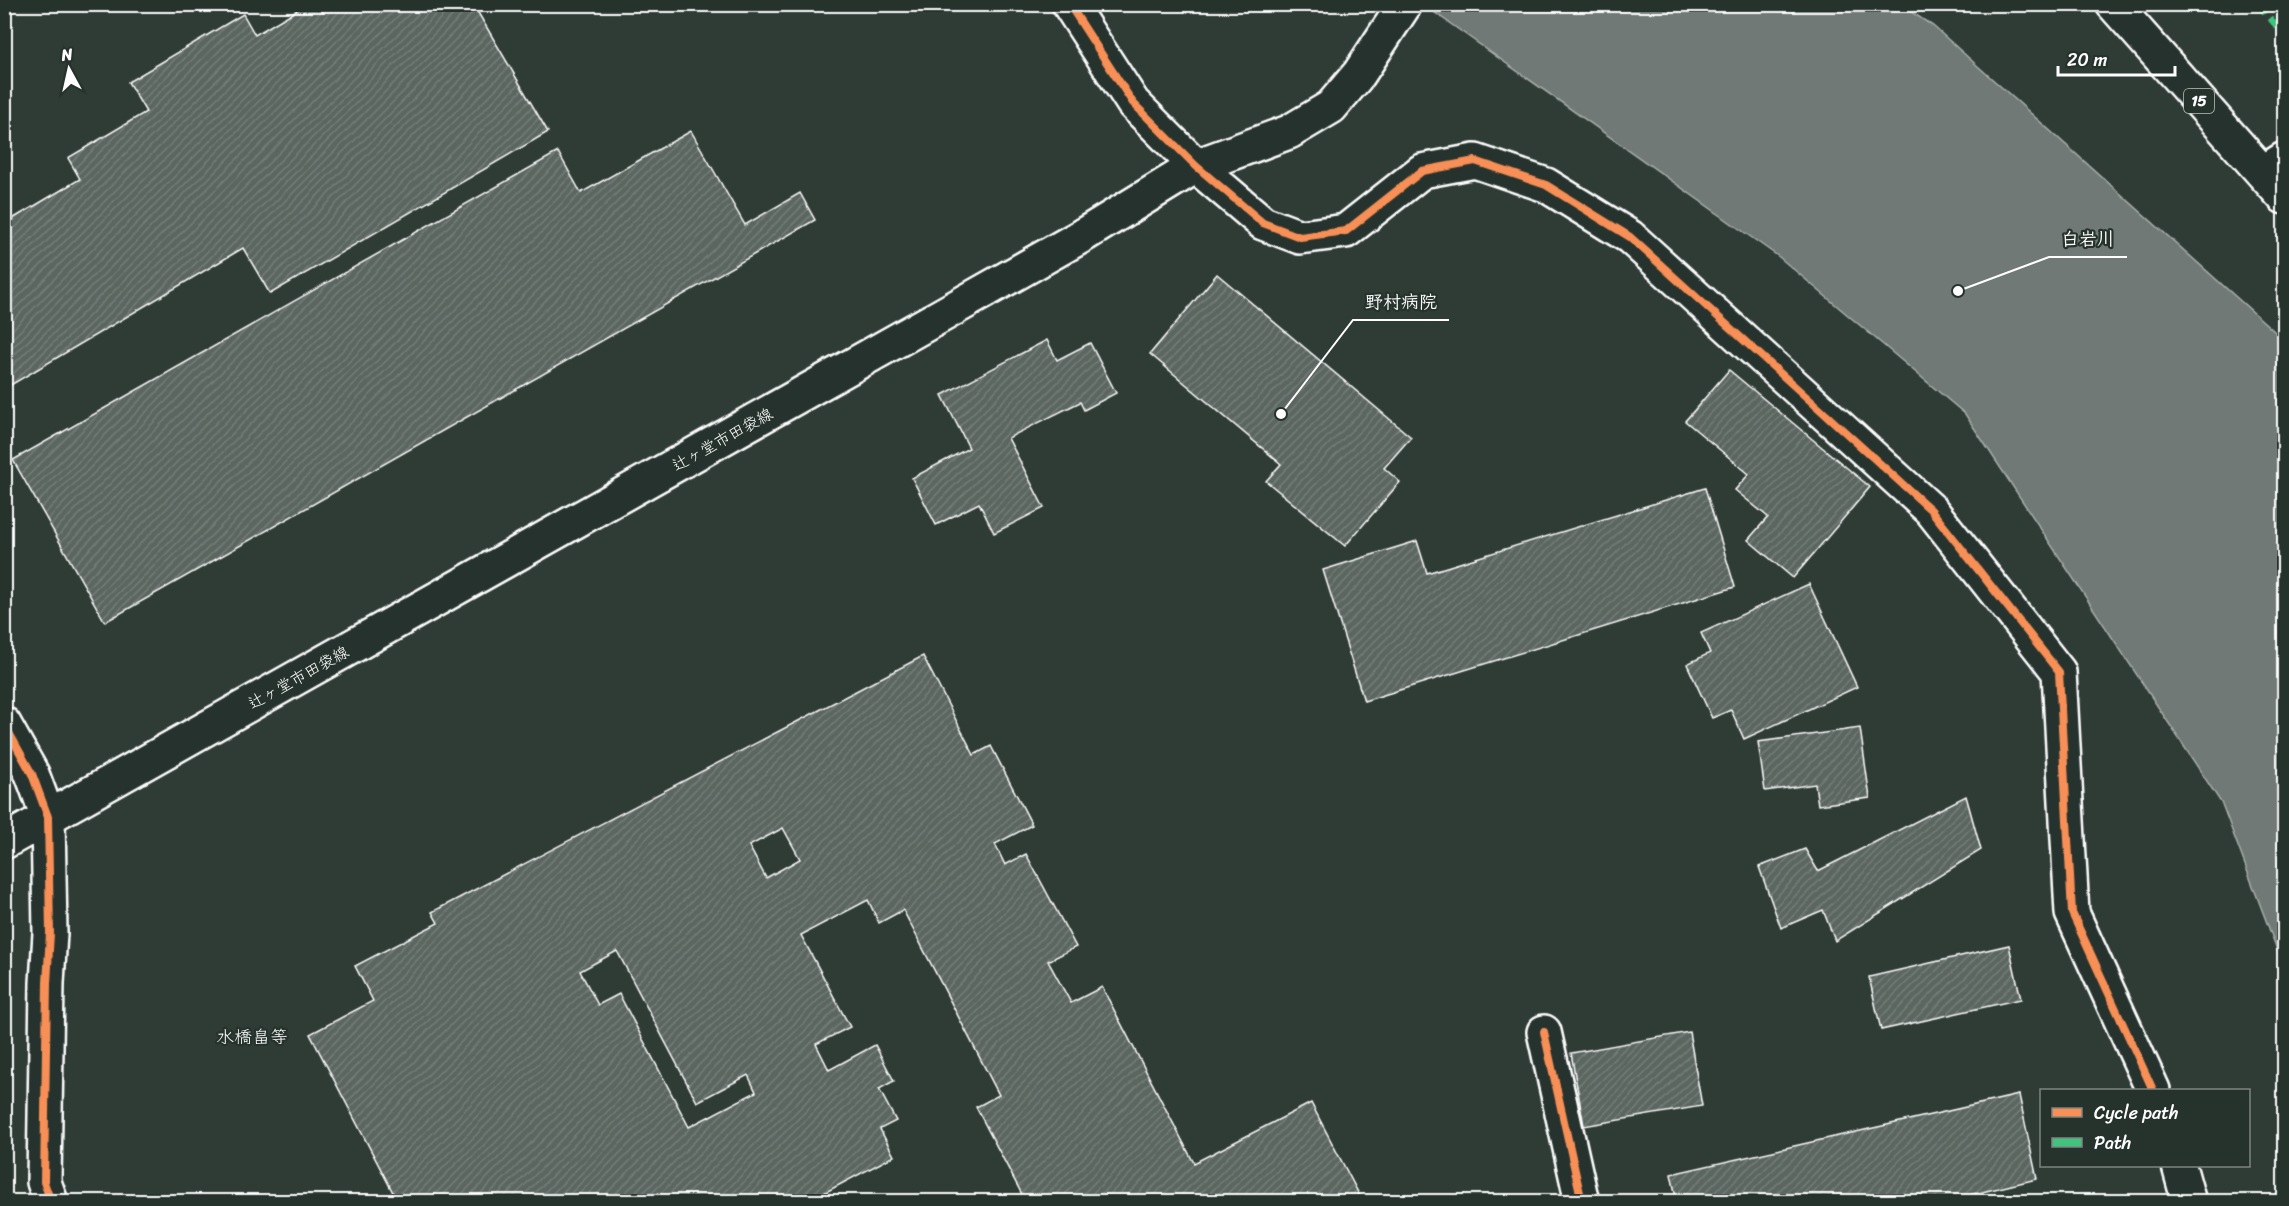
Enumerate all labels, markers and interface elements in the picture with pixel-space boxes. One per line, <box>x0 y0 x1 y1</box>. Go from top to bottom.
north arrow <box>39 39 99 99</box>
text: N <box>58 39 75 70</box>
scale bar <box>2058 39 2175 77</box>
text: 20 m <box>2067 44 2107 76</box>
road number: 15 <box>2184 89 2214 113</box>
callout: 白岩川 <box>2049 221 2127 257</box>
text: 白岩川 <box>2061 223 2115 255</box>
callout: 野村病院 <box>1353 284 1449 320</box>
text: 野村病院 <box>1365 286 1437 318</box>
street label: 辻ヶ堂市田袋線 <box>666 400 778 479</box>
street label: 辻ヶ堂市田袋線 <box>242 638 354 717</box>
district label: 水橋畠等 <box>216 1021 288 1053</box>
legend <box>2040 1089 2250 1167</box>
text: Cycle path <box>2094 1097 2178 1129</box>
text: Path <box>2094 1127 2131 1159</box>

